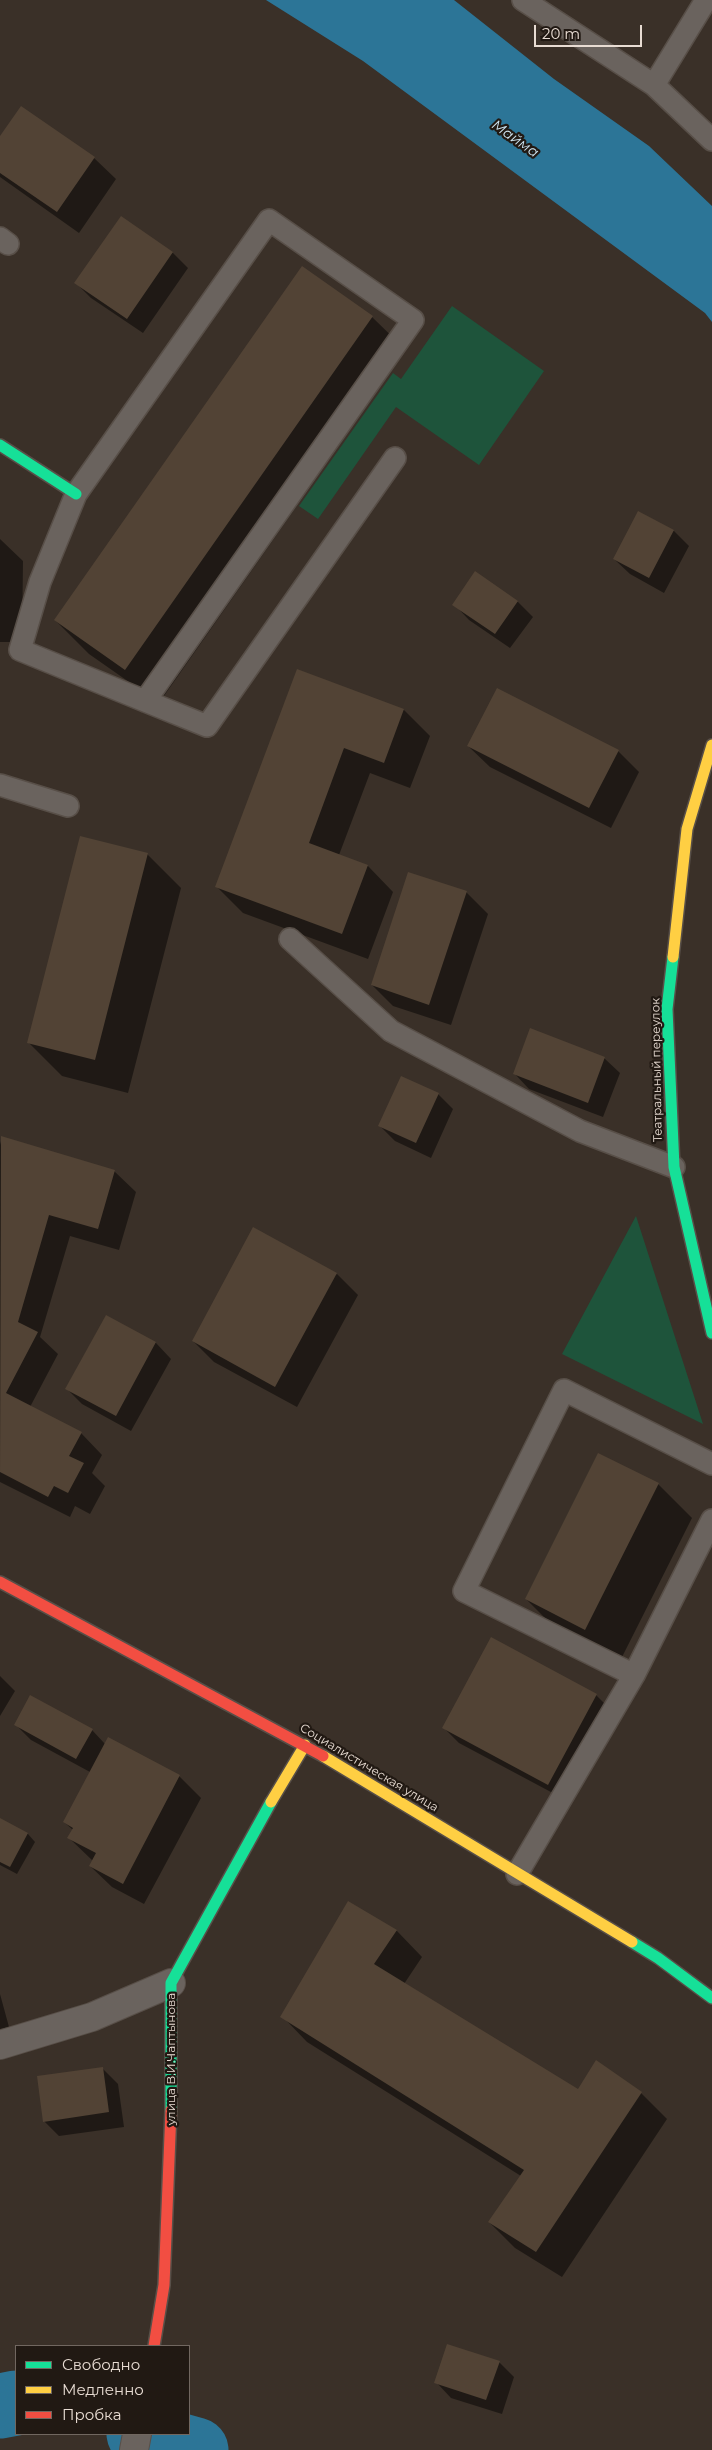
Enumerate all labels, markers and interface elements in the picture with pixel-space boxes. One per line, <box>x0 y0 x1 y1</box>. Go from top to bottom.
scale bar <box>537 15 644 47</box>
text: 20 m <box>542 24 580 43</box>
water label: Майма <box>488 117 542 161</box>
street label: Театральный переулок <box>649 998 665 1142</box>
street label: Социалистическая улица <box>297 1721 441 1815</box>
street label: улица В.И.Чаптынова <box>164 1993 178 2125</box>
legend <box>15 2345 190 2435</box>
text: Свободно <box>62 2355 140 2374</box>
text: Медленно <box>62 2380 144 2399</box>
text: Пробка <box>62 2405 121 2424</box>

